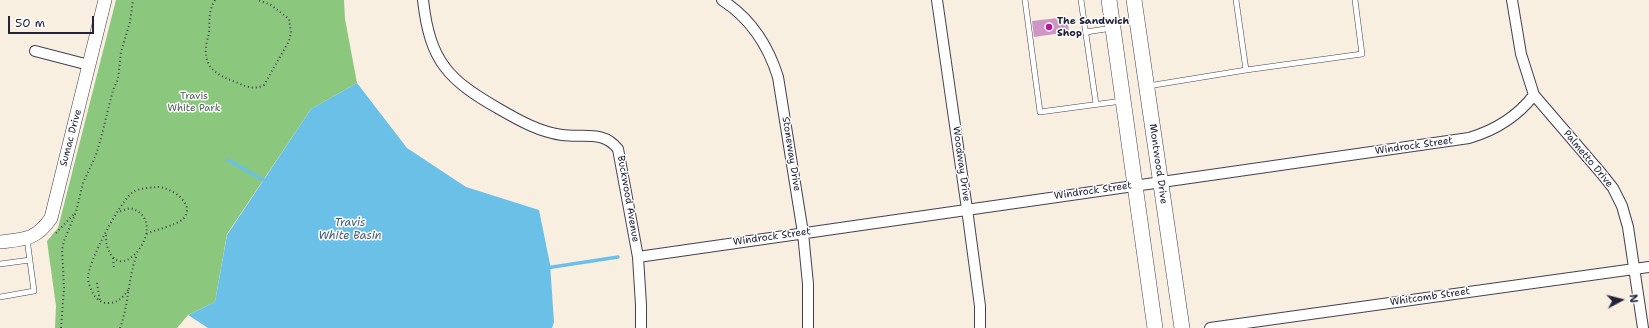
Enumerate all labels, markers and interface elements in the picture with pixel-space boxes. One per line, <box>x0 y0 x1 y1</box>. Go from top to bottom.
scale bar <box>10 8 96 34</box>
text: 50 m <box>15 15 45 31</box>
place label: The Sandwich Shop <box>1057 15 1129 38</box>
marker: The Sandwich Shop <box>1044 22 1054 32</box>
park label: Travis White Park <box>168 90 220 114</box>
street label: Sumac Drive <box>58 108 84 168</box>
street label: Stoneway Drive <box>779 116 803 192</box>
street label: Montwood Drive <box>1146 123 1170 205</box>
street label: Woodway Drive <box>950 126 972 202</box>
street label: Palmetto Drive <box>1561 128 1615 190</box>
street label: Windrock Street <box>1374 135 1454 157</box>
street label: Buckwood Avenue <box>614 155 642 243</box>
street label: Windrock Street <box>1053 180 1133 202</box>
water label: Travis White Basin <box>318 216 382 242</box>
street label: Windrock Street <box>732 226 812 248</box>
north arrow <box>1601 280 1641 320</box>
street label: Whitcomb Street <box>1389 285 1471 309</box>
text: N <box>1625 293 1641 304</box>

